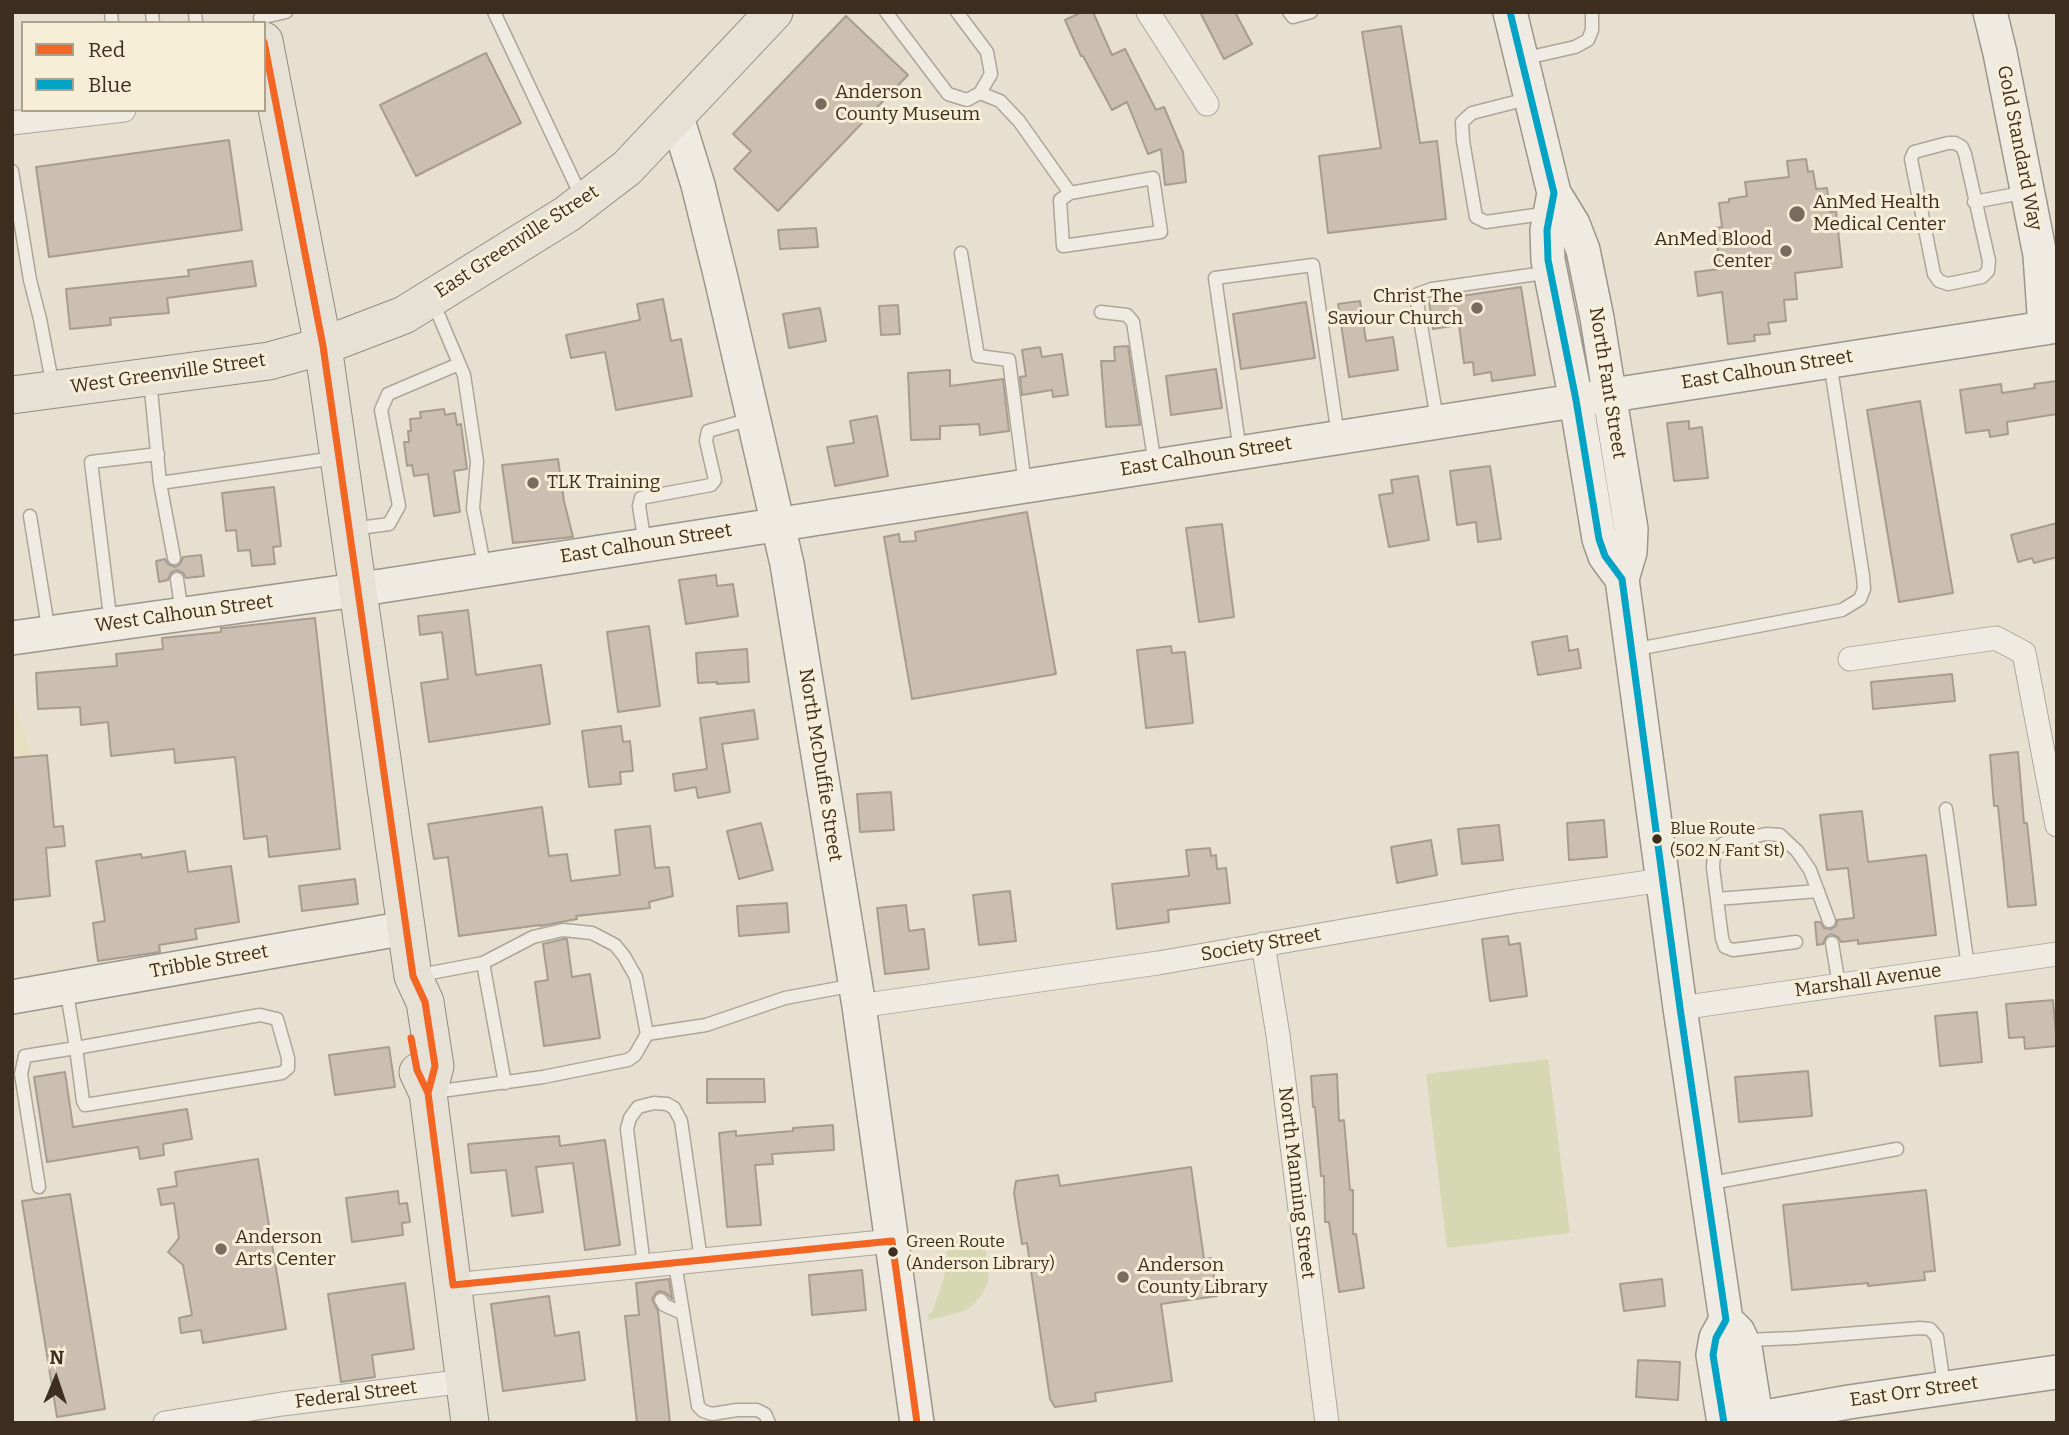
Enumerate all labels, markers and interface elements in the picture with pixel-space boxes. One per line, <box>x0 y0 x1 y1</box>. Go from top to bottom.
legend <box>21 21 266 112</box>
text: Red <box>88 37 125 63</box>
street label: Gold Standard Way <box>1992 63 2046 233</box>
text: Blue <box>88 72 132 98</box>
place label: Anderson County Museum <box>835 82 980 126</box>
marker: Anderson County Museum <box>813 96 829 112</box>
street label: East Greenville Street <box>431 181 603 303</box>
place label: AnMed Health Medical Center <box>1813 192 1946 236</box>
marker: AnMed Health Medical Center <box>1787 204 1807 224</box>
place label: AnMed Blood Center <box>1654 229 1772 273</box>
marker: AnMed Blood Center <box>1778 243 1794 259</box>
place label: Christ The Saviour Church <box>1327 286 1463 330</box>
marker: Christ The Saviour Church <box>1469 300 1485 316</box>
street label: North Fant Street <box>1584 306 1630 460</box>
street label: East Calhoun Street <box>1680 345 1854 395</box>
street label: West Greenville Street <box>69 349 267 399</box>
street label: East Calhoun Street <box>1119 432 1293 482</box>
place label: TLK Training <box>547 472 660 494</box>
marker: TLK Training <box>525 475 541 491</box>
street label: East Calhoun Street <box>559 519 733 569</box>
street label: West Calhoun Street <box>93 590 275 638</box>
street label: North McDuffie Street <box>793 667 847 863</box>
place label: Blue Route (502 N Fant St) <box>1670 819 1785 859</box>
marker: Blue Route (502 N Fant St) <box>1650 832 1664 846</box>
street label: Society Street <box>1199 923 1323 967</box>
street label: Tribble Street <box>148 940 270 984</box>
street label: Marshall Avenue <box>1793 959 1943 1003</box>
street label: North Manning Street <box>1273 1086 1319 1280</box>
place label: Anderson Arts Center <box>235 1227 336 1271</box>
place label: Green Route (Anderson Library) <box>906 1232 1055 1272</box>
marker: Anderson Arts Center <box>213 1241 229 1257</box>
marker: Green Route (Anderson Library) <box>886 1245 900 1259</box>
place label: Anderson County Library <box>1137 1255 1268 1299</box>
marker: Anderson County Library <box>1115 1269 1131 1285</box>
north arrow <box>21 1344 91 1414</box>
text: N <box>49 1346 64 1369</box>
street label: East Orr Street <box>1848 1372 1980 1412</box>
street label: Federal Street <box>294 1376 418 1414</box>

